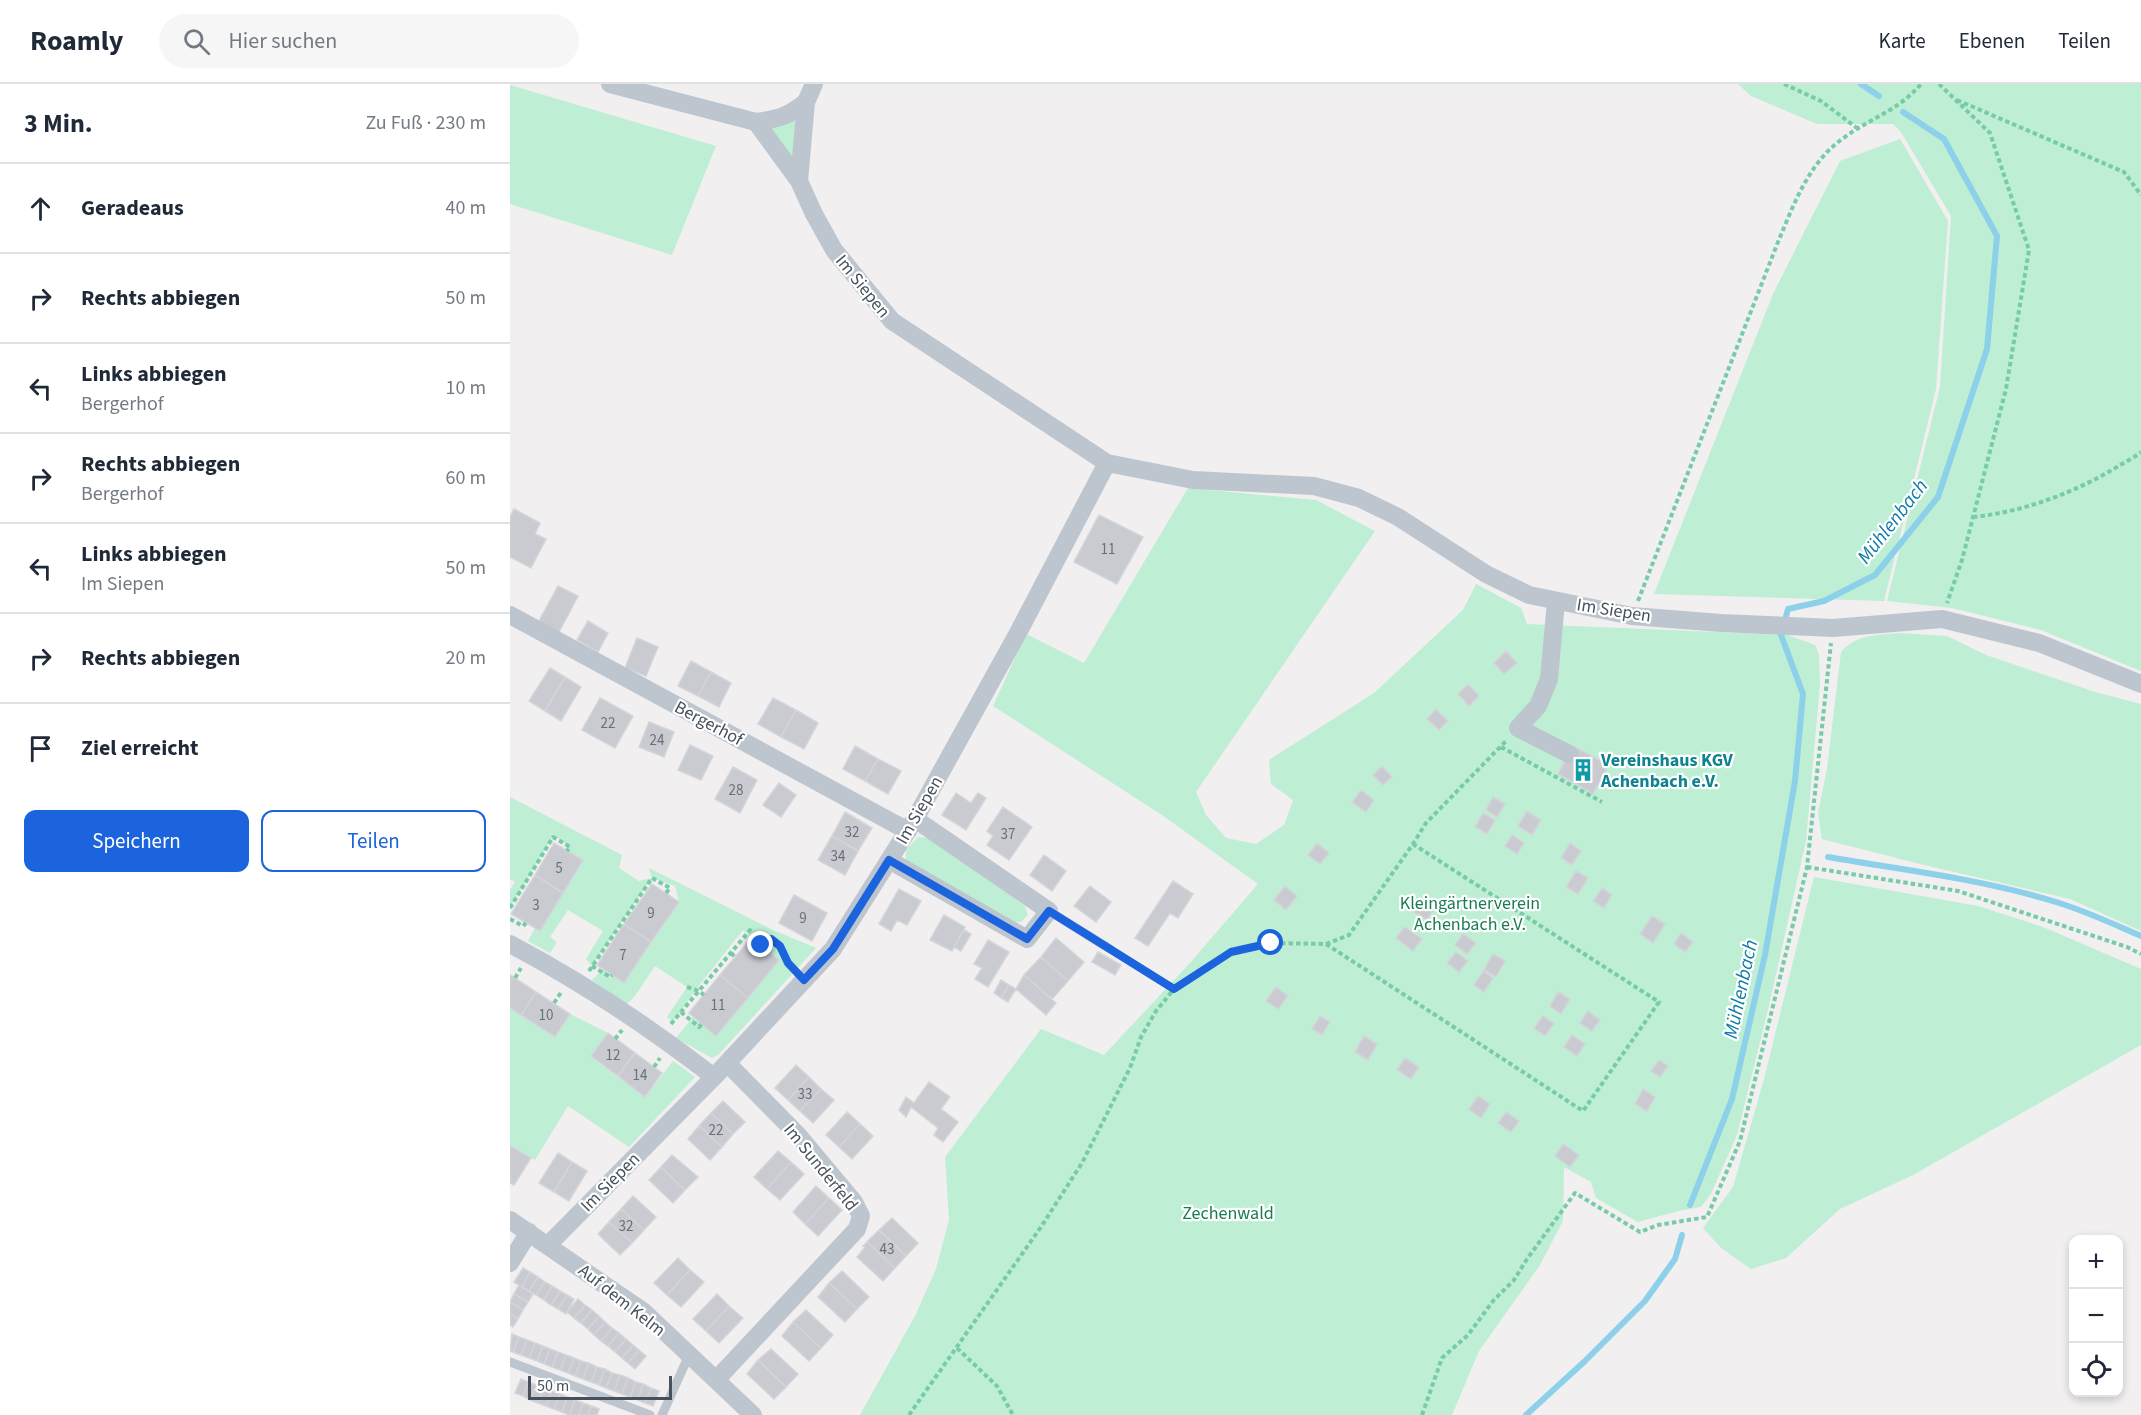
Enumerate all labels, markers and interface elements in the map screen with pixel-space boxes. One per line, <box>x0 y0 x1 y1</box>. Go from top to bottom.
search box <box>159 14 579 68</box>
text: Roamly <box>30 21 123 61</box>
icon: search <box>180 25 213 58</box>
text: Hier suchen <box>228 25 337 57</box>
text: Karte <box>1879 26 1926 56</box>
text: Ebenen <box>1959 26 2025 56</box>
text: Teilen <box>2058 26 2111 56</box>
text: 3 Min. <box>24 105 93 142</box>
text: Zu Fuß · 230 m <box>365 109 486 137</box>
icon: ahead <box>24 192 57 225</box>
text: Geradeaus <box>81 192 184 224</box>
text: 40 m <box>446 194 486 222</box>
street label: Im Siepen <box>829 249 896 323</box>
icon: right <box>24 282 57 315</box>
text: Rechts abbiegen <box>81 282 240 314</box>
text: 50 m <box>446 284 486 312</box>
text: Links abbiegen <box>81 358 227 390</box>
icon: left <box>24 372 57 405</box>
text: 10 m <box>446 374 486 402</box>
text: Bergerhof <box>81 390 164 418</box>
text: Rechts abbiegen <box>81 448 240 480</box>
icon: right <box>24 462 57 495</box>
text: 60 m <box>446 464 486 492</box>
water label: Mühlenbach <box>1851 473 1935 570</box>
text: Bergerhof <box>81 480 164 508</box>
text: Links abbiegen <box>81 538 227 570</box>
house number: 11 <box>1101 539 1115 560</box>
icon: left <box>24 552 57 585</box>
text: 50 m <box>446 554 486 582</box>
text: Im Siepen <box>81 570 164 598</box>
street label: Im Siepen <box>1575 592 1653 629</box>
icon: right <box>24 642 57 675</box>
text: Rechts abbiegen <box>81 642 240 674</box>
text: 20 m <box>446 644 486 672</box>
street label: Bergerhof <box>670 695 748 752</box>
house number: 22 <box>601 713 615 734</box>
house number: 24 <box>650 730 665 751</box>
icon: arrive <box>24 732 57 765</box>
text: Ziel erreicht <box>81 732 199 764</box>
place label: Vereinshaus KGV Achenbach e.V. <box>1600 748 1734 794</box>
building icon: Vereinshaus KGV Achenbach e.V. <box>1570 757 1596 783</box>
street label: Im Siepen <box>890 772 949 849</box>
house number: 28 <box>729 780 743 801</box>
button: Speichern <box>24 810 249 872</box>
button: Teilen <box>261 810 486 872</box>
house number: 32 <box>845 822 859 843</box>
house number: 37 <box>1001 824 1015 845</box>
house number: 34 <box>831 846 846 867</box>
house number: 5 <box>555 858 563 879</box>
park label: Kleingärtnerverein Achenbach e.V. <box>1400 891 1540 937</box>
house number: 3 <box>532 895 540 916</box>
house number: 9 <box>647 903 655 924</box>
house number: 9 <box>799 908 807 929</box>
route start <box>1257 929 1283 955</box>
route end <box>747 931 773 957</box>
water label: Mühlenbach <box>1717 937 1765 1041</box>
house number: 7 <box>619 945 627 966</box>
house number: 11 <box>711 995 725 1016</box>
house number: 10 <box>539 1005 553 1026</box>
house number: 12 <box>606 1045 620 1066</box>
house number: 14 <box>633 1065 648 1086</box>
house number: 33 <box>798 1084 812 1105</box>
street label: Im Sunderfeld <box>777 1118 864 1216</box>
house number: 22 <box>709 1120 723 1141</box>
street label: Im Siepen <box>575 1147 646 1218</box>
park label: Zechenwald <box>1182 1201 1274 1226</box>
house number: 32 <box>619 1216 633 1237</box>
map controls <box>2069 1235 2123 1397</box>
button: + <box>2069 1235 2123 1289</box>
house number: 43 <box>880 1239 894 1260</box>
street label: Auf dem Kelm <box>573 1258 671 1342</box>
button: − <box>2069 1289 2123 1343</box>
button: locate <box>2069 1343 2123 1397</box>
scale bar <box>528 1373 672 1400</box>
text: 50 m <box>537 1375 569 1397</box>

